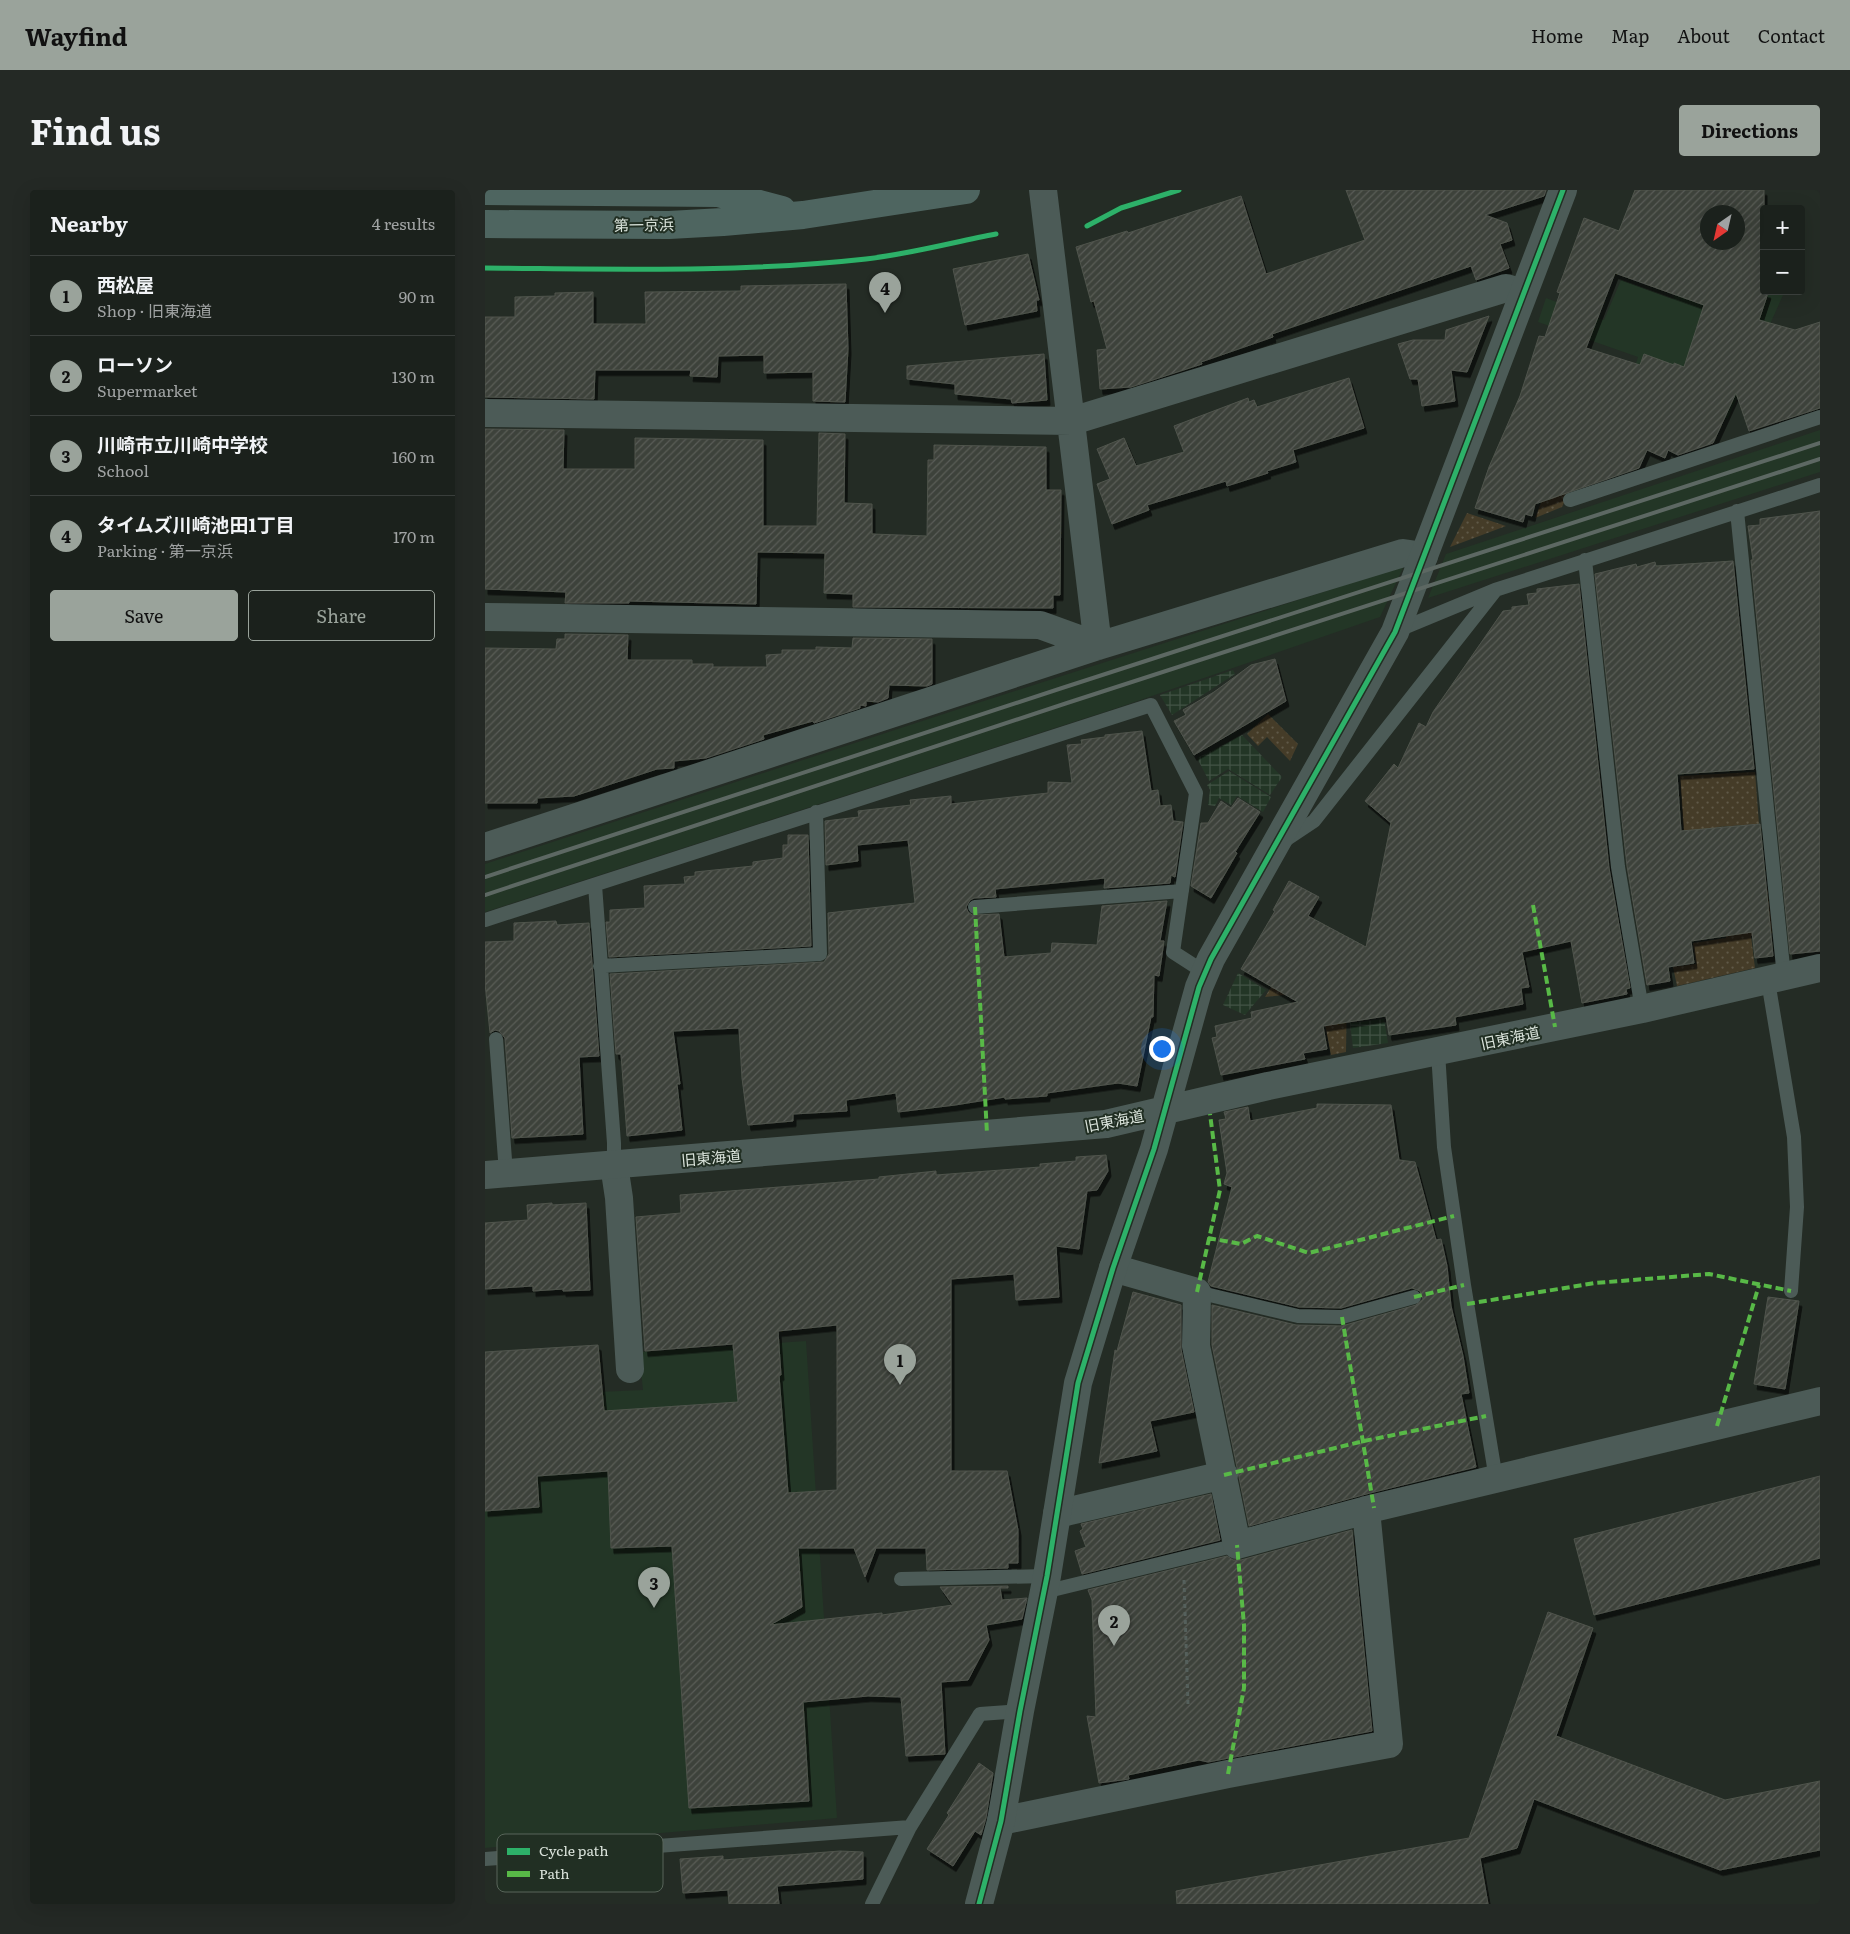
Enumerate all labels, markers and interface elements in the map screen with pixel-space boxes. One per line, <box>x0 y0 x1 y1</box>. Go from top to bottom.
text: Wayfind <box>25 18 128 53</box>
text: Home <box>1531 22 1583 49</box>
text: Map <box>1611 22 1649 49</box>
text: About <box>1677 22 1730 49</box>
text: Contact <box>1758 22 1825 49</box>
text: Find us <box>30 104 160 156</box>
button: Directions <box>1679 105 1820 156</box>
north arrow <box>1700 205 1745 250</box>
map controls <box>1760 205 1805 295</box>
button: + <box>1760 205 1805 250</box>
text: Nearby <box>50 207 128 238</box>
text: 4 results <box>372 211 435 235</box>
street label: 第一京浜 <box>614 212 674 236</box>
button: − <box>1760 250 1805 295</box>
text: 西松屋 <box>97 270 154 298</box>
pin: 4 <box>869 272 901 313</box>
text: 1 <box>63 284 69 308</box>
text: 90 m <box>399 284 435 308</box>
text: Shop · 旧東海道 <box>97 298 212 322</box>
text: ローソン <box>97 350 173 378</box>
text: 2 <box>62 364 70 388</box>
text: 130 m <box>392 364 435 388</box>
text: Supermarket <box>97 378 197 402</box>
text: 川崎市立川崎中学校 <box>97 430 268 458</box>
text: 3 <box>62 444 70 468</box>
text: 160 m <box>392 444 435 468</box>
text: School <box>97 458 149 482</box>
text: タイムズ川崎池田1丁目 <box>97 510 295 538</box>
text: 4 <box>61 524 71 548</box>
text: 170 m <box>393 524 435 548</box>
text: Parking · 第一京浜 <box>97 538 233 562</box>
button: Save <box>50 590 238 641</box>
button: Share <box>248 590 435 641</box>
street label: 旧東海道 <box>1478 1020 1542 1054</box>
your location <box>1149 1036 1175 1062</box>
street label: 旧東海道 <box>1082 1103 1146 1137</box>
street label: 旧東海道 <box>680 1143 742 1171</box>
pin: 1 <box>884 1344 916 1385</box>
pin: 3 <box>638 1567 670 1608</box>
pin: 2 <box>1098 1605 1130 1646</box>
legend <box>497 1834 663 1892</box>
text: Cycle path <box>539 1840 608 1860</box>
text: Path <box>539 1863 569 1883</box>

